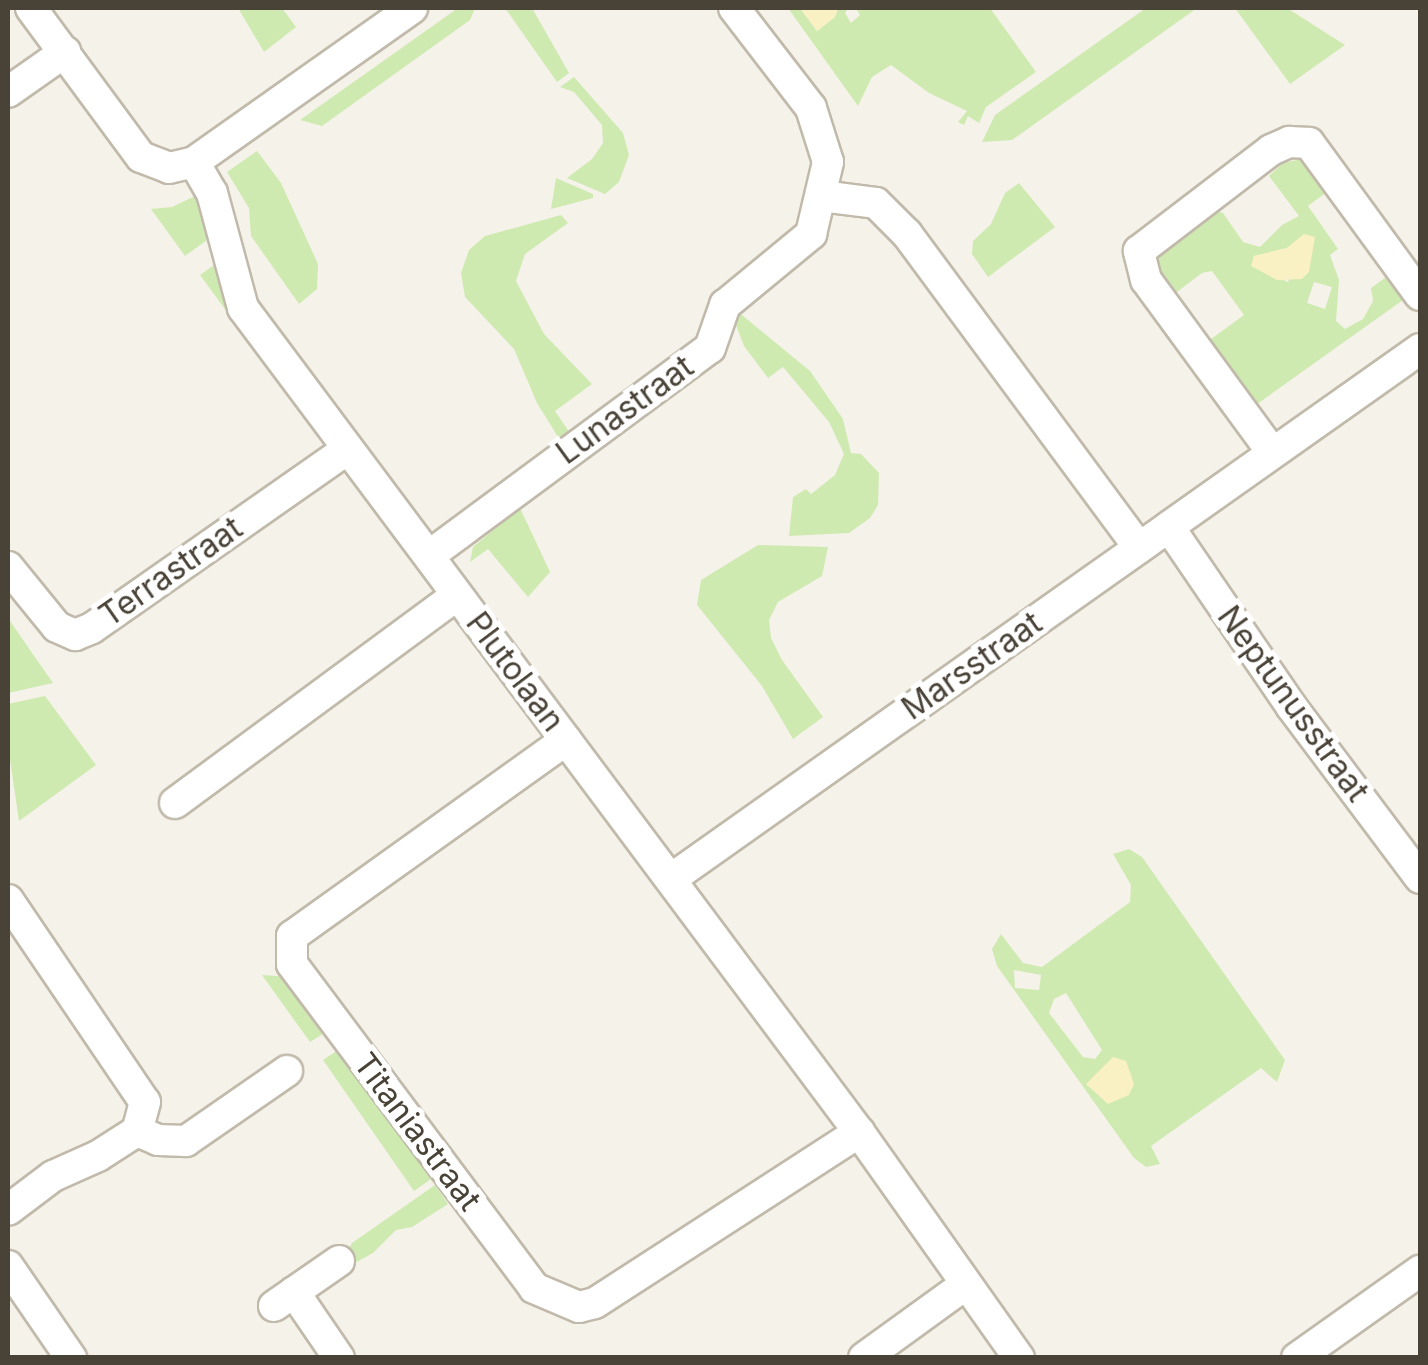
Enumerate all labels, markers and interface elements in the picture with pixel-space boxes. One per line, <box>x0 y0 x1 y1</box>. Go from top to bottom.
street label: Lunastraat <box>549 348 701 472</box>
street label: Terrastraat <box>92 509 250 635</box>
street label: Neptunusstraat <box>1209 599 1377 809</box>
street label: Marsstraat <box>895 604 1049 728</box>
street label: Plutolaan <box>458 605 572 739</box>
street label: Titaniastraat <box>345 1046 489 1218</box>

